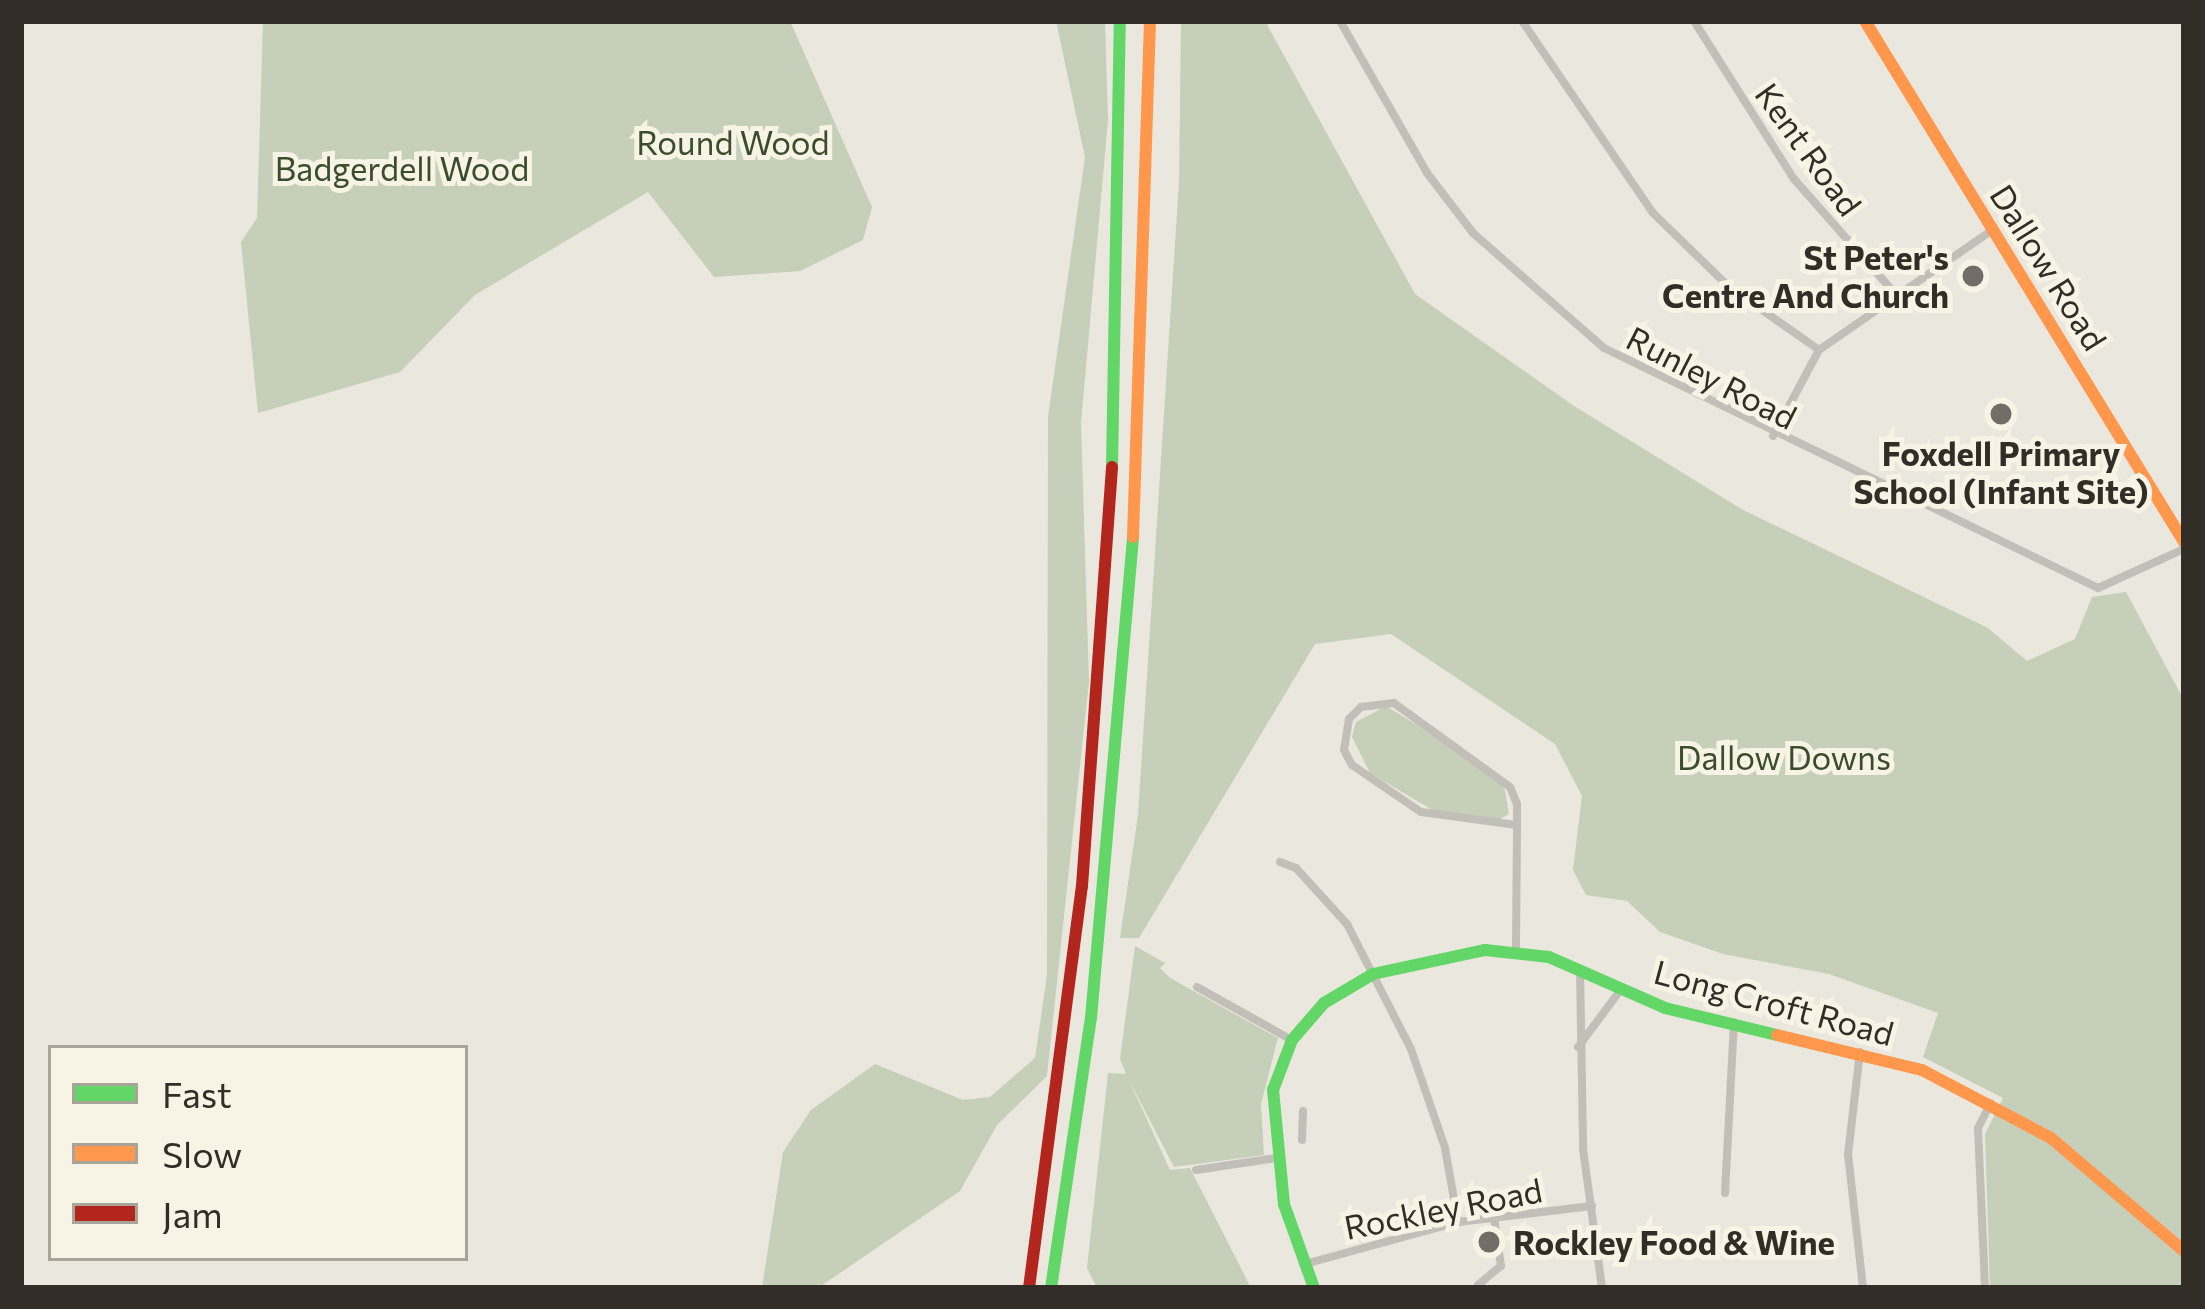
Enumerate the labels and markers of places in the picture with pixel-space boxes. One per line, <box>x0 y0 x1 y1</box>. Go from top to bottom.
place label: St Peter's Centre And Church <box>1662 237 1949 315</box>
marker: St Peter's Centre And Church <box>1960 263 1986 289</box>
marker: Foxdell Primary School (Infant Site) <box>1988 401 2014 427</box>
place label: Foxdell Primary School (Infant Site) <box>1853 433 2149 511</box>
place label: Rockley Food & Wine <box>1513 1222 1835 1262</box>
marker: Rockley Food & Wine <box>1476 1229 1502 1255</box>

